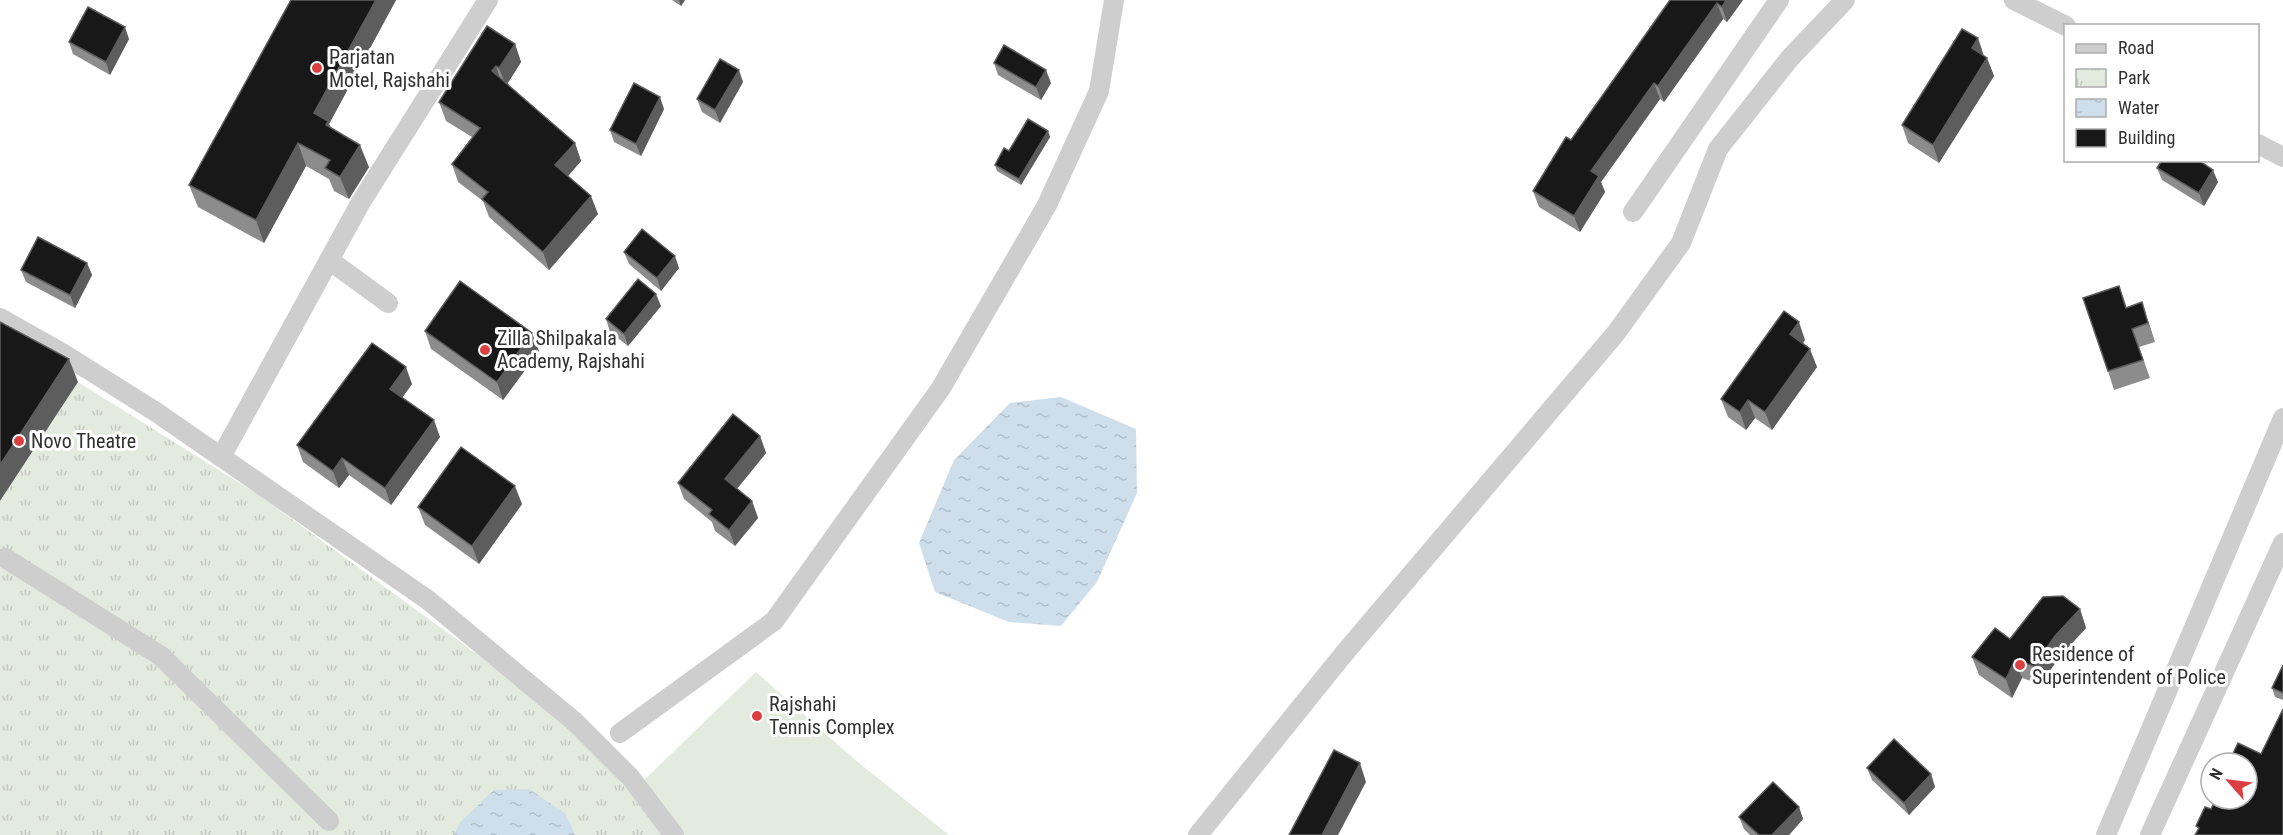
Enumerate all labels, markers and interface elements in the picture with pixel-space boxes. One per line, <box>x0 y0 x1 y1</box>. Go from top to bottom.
legend <box>2064 24 2259 162</box>
text: Road <box>2118 37 2154 58</box>
place label: Parjatan Motel, Rajshahi <box>329 45 450 92</box>
marker: Parjatan Motel, Rajshahi <box>310 61 324 75</box>
text: Park <box>2118 67 2150 88</box>
text: Water <box>2118 97 2160 118</box>
text: Building <box>2118 127 2175 148</box>
place label: Zilla Shilpakala Academy, Rajshahi <box>497 326 645 373</box>
marker: Zilla Shilpakala Academy, Rajshahi <box>478 343 492 357</box>
place label: Novo Theatre <box>31 429 136 453</box>
marker: Novo Theatre <box>12 434 26 448</box>
place label: Residence of Superintendent of Police <box>2032 642 2226 689</box>
marker: Residence of Superintendent of Police <box>2013 658 2027 672</box>
place label: Rajshahi Tennis Complex <box>769 692 895 739</box>
marker: Rajshahi Tennis Complex <box>750 709 764 723</box>
north arrow <box>2199 751 2259 811</box>
text: N <box>2206 765 2227 783</box>

